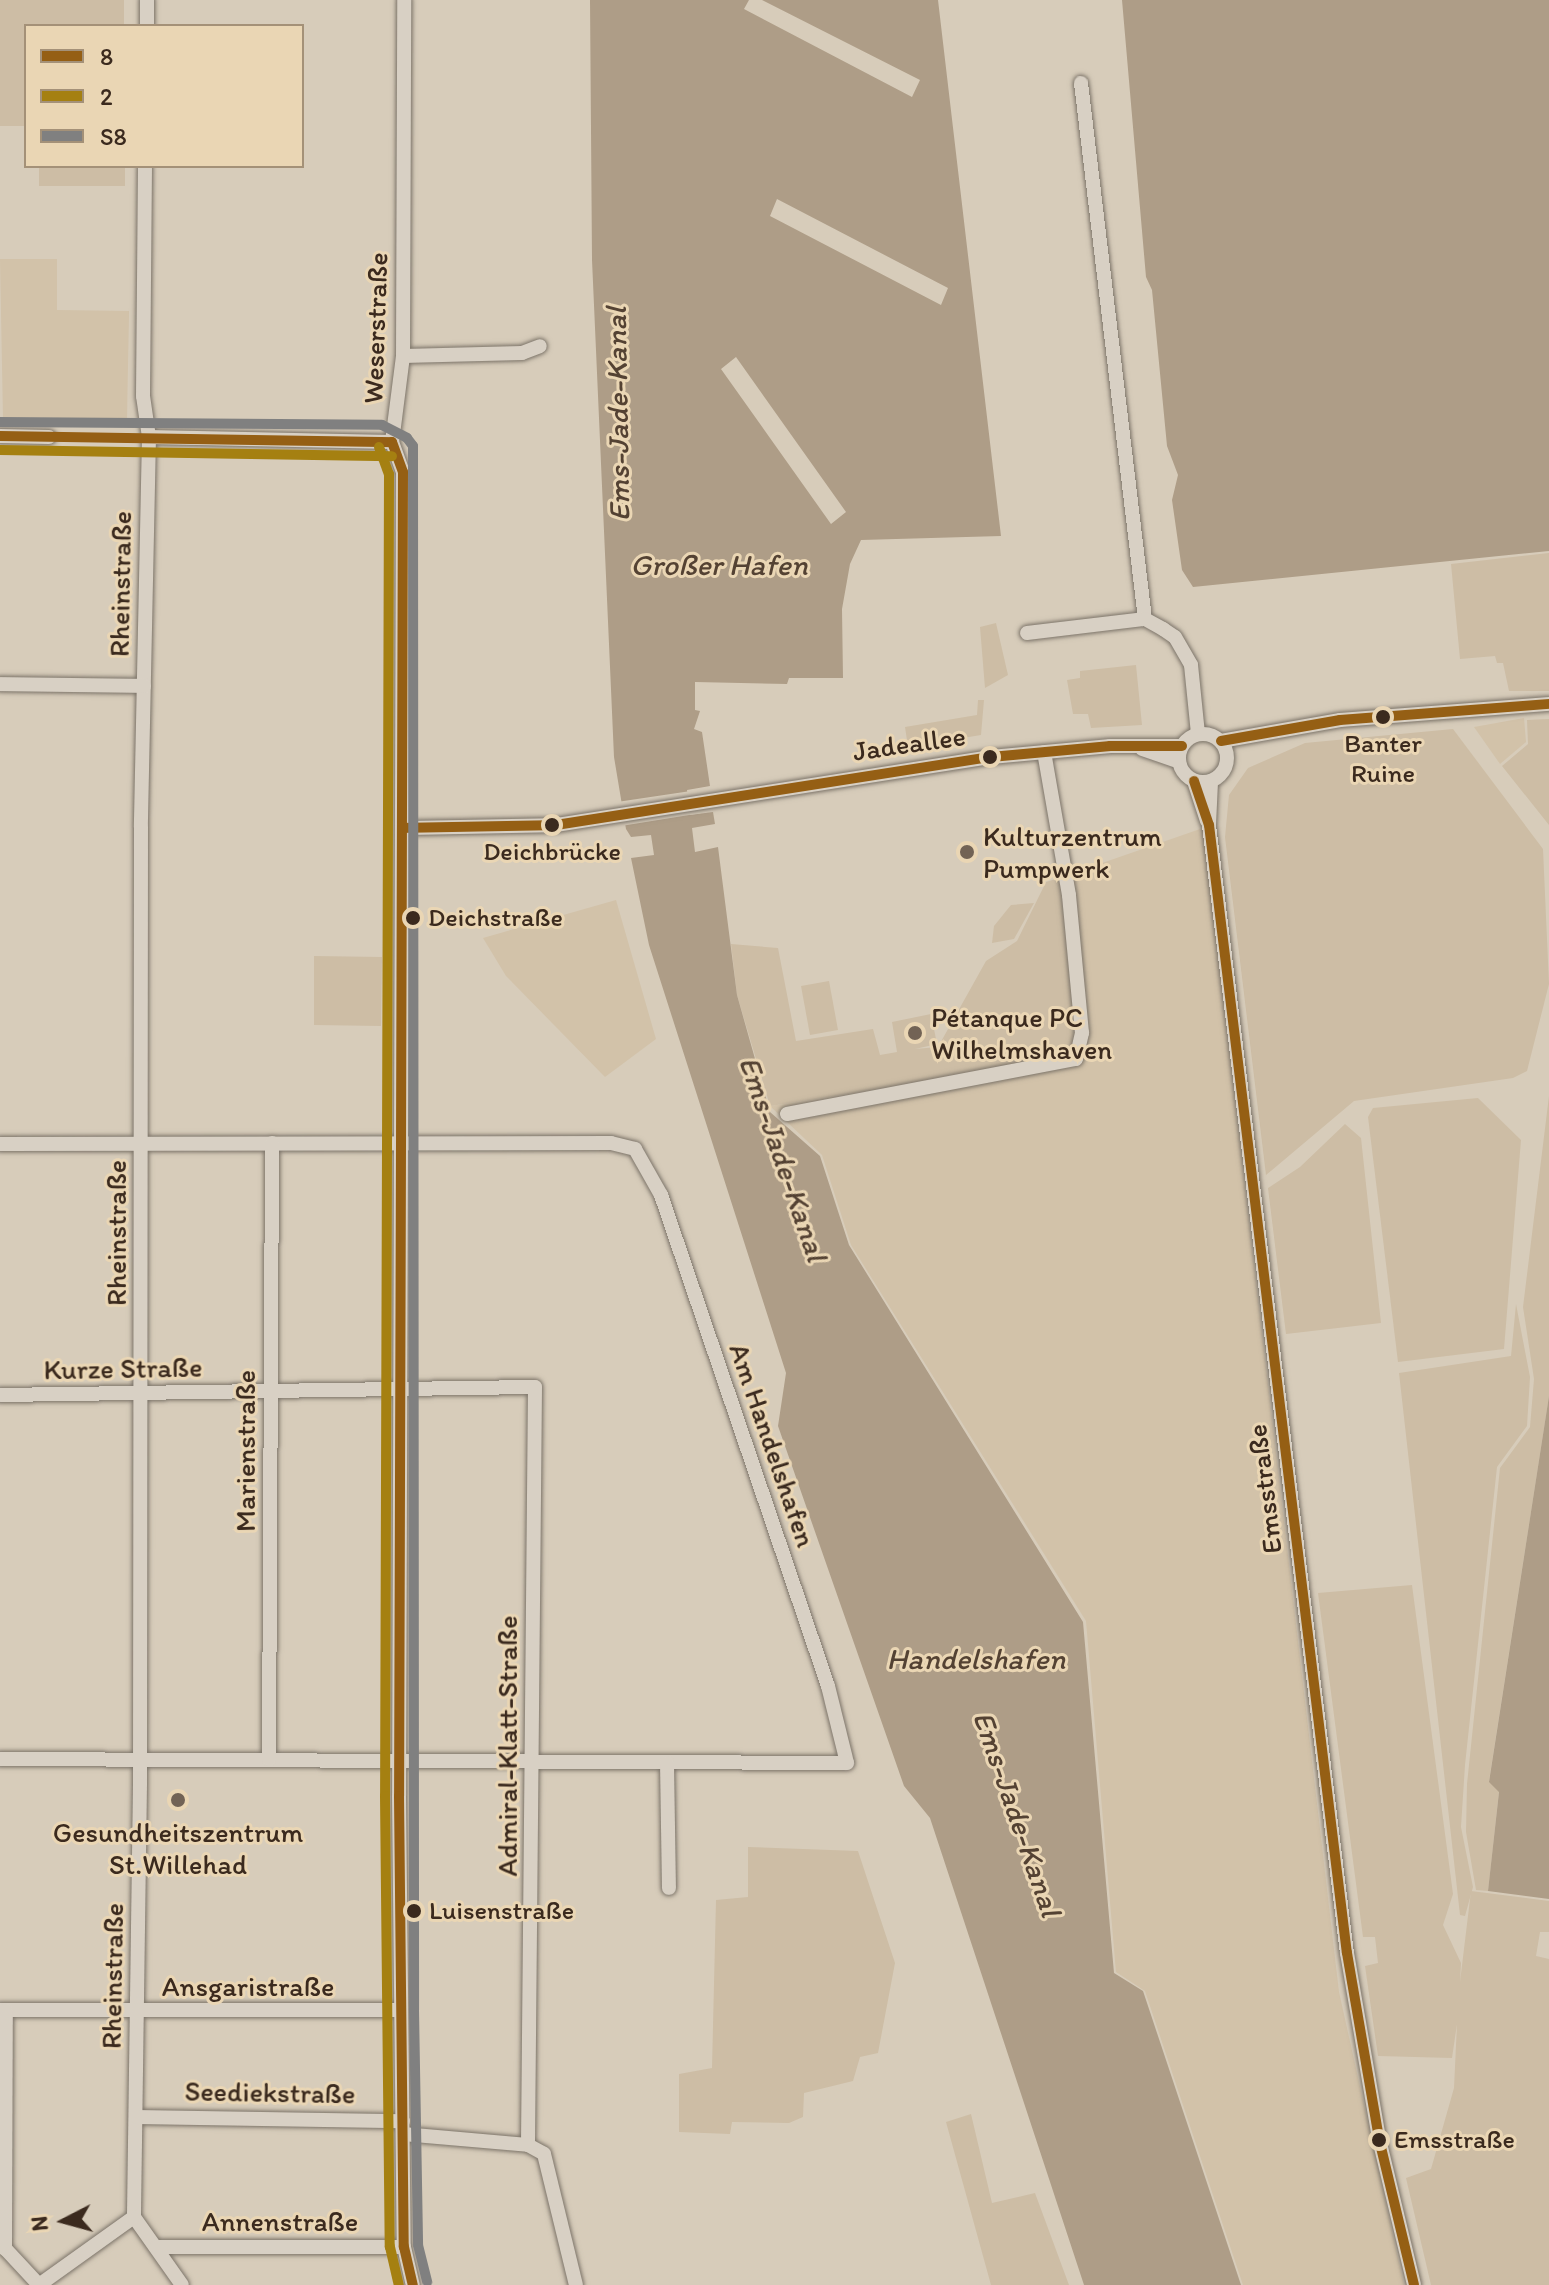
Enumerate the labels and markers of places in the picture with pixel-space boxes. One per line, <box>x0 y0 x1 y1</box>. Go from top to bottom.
marker: Banter Ruine <box>1375 709 1391 725</box>
place label: Banter Ruine <box>1344 728 1422 790</box>
unlabelled marker <box>982 749 998 765</box>
marker: Deichbrücke <box>544 817 560 833</box>
place label: Kulturzentrum Pumpwerk <box>983 819 1162 885</box>
place label: Deichbrücke <box>483 836 621 868</box>
marker: Kulturzentrum Pumpwerk <box>958 843 976 861</box>
place label: Deichstraße <box>428 902 563 934</box>
marker: Deichstraße <box>405 910 421 926</box>
place label: Pétanque PC Wilhelmshaven <box>931 1000 1112 1066</box>
marker: Pétanque PC Wilhelmshaven <box>906 1024 924 1042</box>
marker: Gesundheitszentrum St.Willehad <box>167 1789 189 1811</box>
place label: Gesundheitszentrum St.Willehad <box>53 1815 303 1881</box>
place label: Luisenstraße <box>429 1895 574 1927</box>
marker: Luisenstraße <box>406 1903 422 1919</box>
place label: Emsstraße <box>1394 2124 1515 2156</box>
marker: Emsstraße <box>1371 2132 1387 2148</box>

